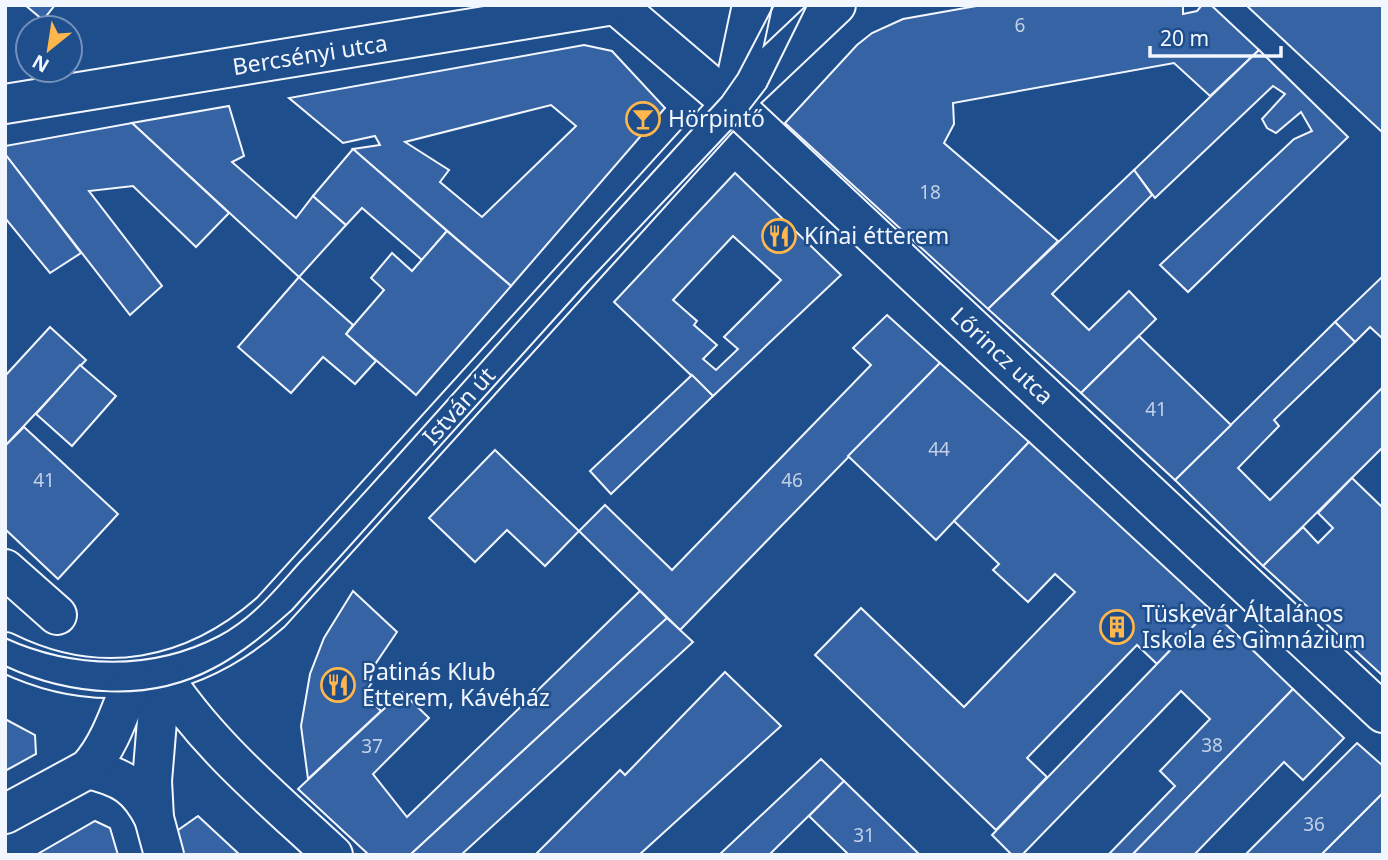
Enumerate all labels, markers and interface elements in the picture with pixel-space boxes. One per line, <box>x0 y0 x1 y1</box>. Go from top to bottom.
house number: 6 <box>1015 12 1025 38</box>
north arrow <box>14 14 84 84</box>
scale bar <box>1150 14 1281 58</box>
text: 20 m <box>1160 24 1209 52</box>
street label: Bercsényi utca <box>230 26 390 82</box>
text: N <box>27 49 54 79</box>
bar icon: Hörpintő <box>624 100 662 138</box>
place label: Hörpintő <box>668 102 765 134</box>
house number: 18 <box>919 179 941 205</box>
restaurant icon: Kínai étterem <box>760 217 798 255</box>
place label: Kínai étterem <box>804 219 949 251</box>
street label: Lőrincz utca <box>944 299 1061 411</box>
street label: István út <box>415 360 502 451</box>
house number: 41 <box>1145 396 1167 422</box>
house number: 44 <box>928 436 950 462</box>
house number: 41 <box>33 467 55 493</box>
house number: 46 <box>781 467 803 493</box>
place label: Tüskevár Általános Iskola és Gimnázium <box>1142 597 1366 655</box>
building icon: Tüskevár Általános Iskola és Gimnázium <box>1098 608 1136 646</box>
place label: Patinás Klub Étterem, Kávéház <box>362 655 550 713</box>
restaurant icon: Patinás Klub Étterem, Kávéház <box>319 666 357 704</box>
house number: 38 <box>1201 732 1223 758</box>
house number: 37 <box>361 733 383 759</box>
house number: 36 <box>1303 811 1325 837</box>
house number: 31 <box>853 822 875 848</box>

